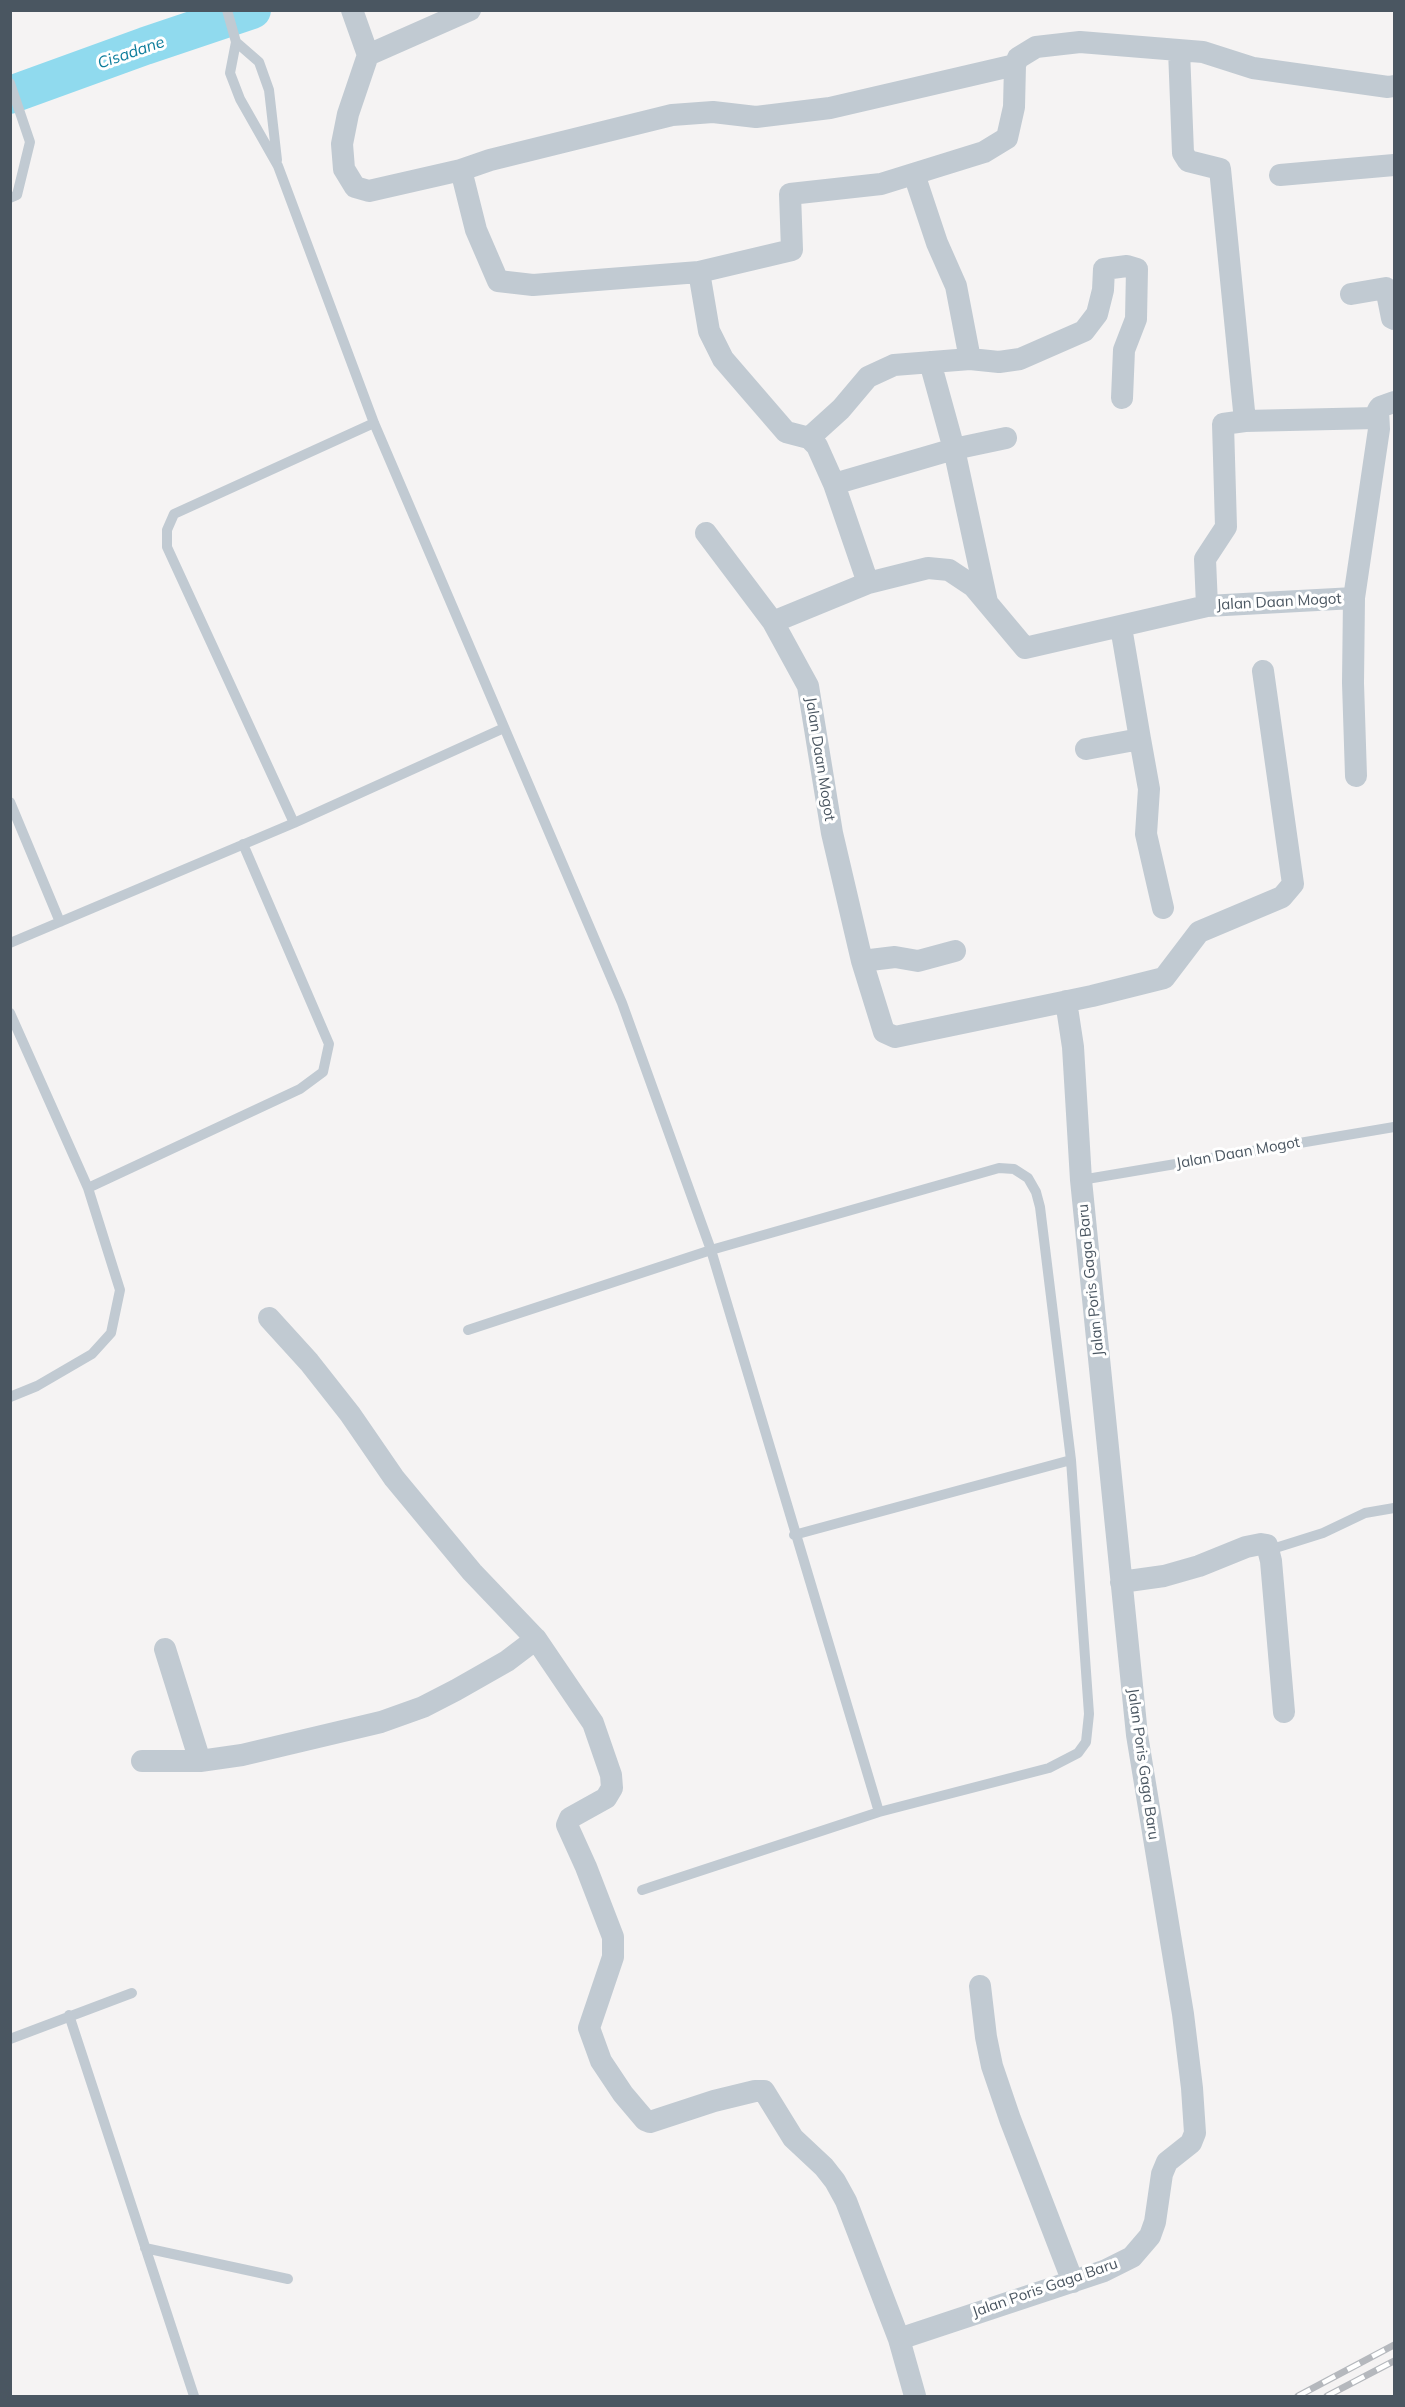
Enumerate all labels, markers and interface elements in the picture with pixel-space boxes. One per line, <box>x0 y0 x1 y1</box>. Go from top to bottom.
water label: Cisadane <box>95 33 167 73</box>
street label: Jalan Daan Mogot <box>1216 590 1342 614</box>
street label: Jalan Daan Mogot <box>801 696 839 822</box>
street label: Jalan Daan Mogot <box>1175 1133 1301 1173</box>
street label: Jalan Poris Gaga Baru <box>1074 1203 1108 1357</box>
street label: Jalan Poris Gaga Baru <box>1123 1687 1163 1841</box>
street label: Jalan Poris Gaga Baru <box>970 2255 1120 2321</box>

